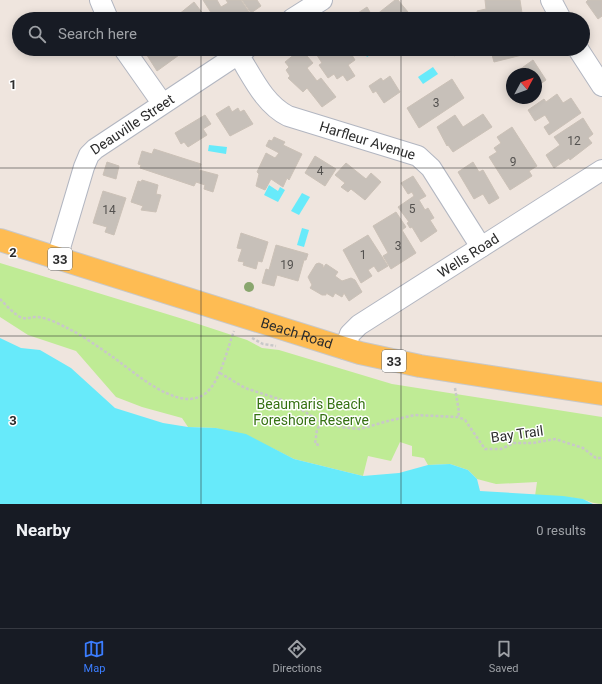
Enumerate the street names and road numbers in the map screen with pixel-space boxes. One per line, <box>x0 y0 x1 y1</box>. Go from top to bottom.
street label: Deauville Street <box>87 91 177 158</box>
street label: Harfleur Avenue <box>318 118 417 163</box>
street label: Wells Road <box>435 230 502 281</box>
road number: 33 <box>48 248 72 270</box>
street label: Beach Road <box>259 314 335 352</box>
road number: 33 <box>382 350 406 372</box>
street label: Bay Trail <box>490 422 544 446</box>

